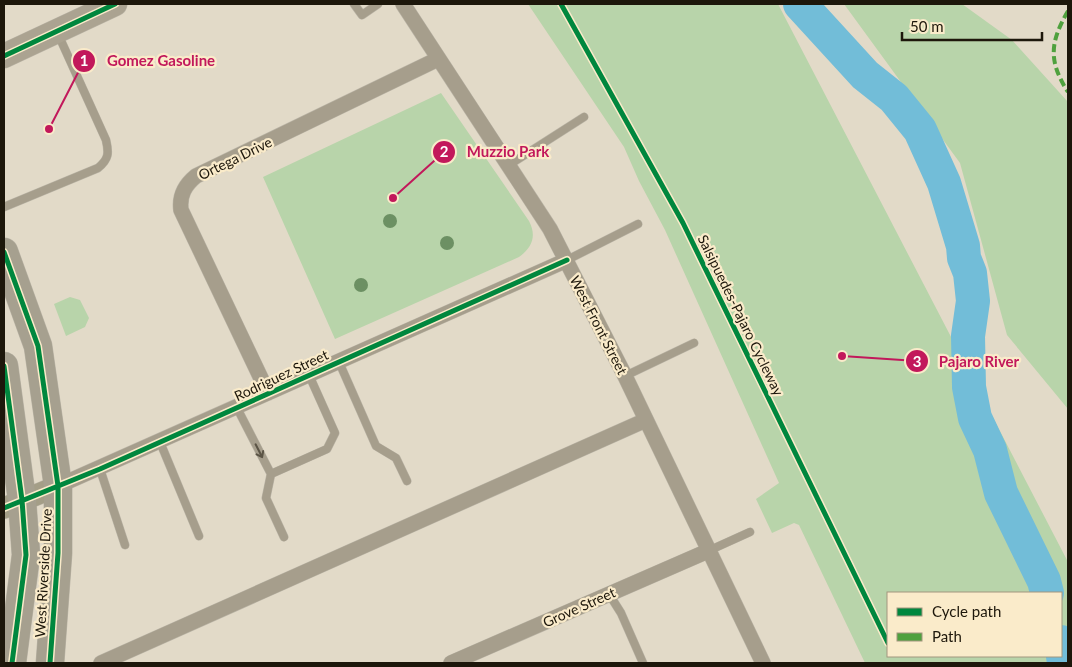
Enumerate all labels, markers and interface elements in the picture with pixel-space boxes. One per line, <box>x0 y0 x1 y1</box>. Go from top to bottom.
scale bar <box>902 10 1042 42</box>
text: 50 m <box>910 17 944 35</box>
callout: Gomez Gasoline <box>72 46 225 76</box>
text: 1 <box>80 51 88 69</box>
text: Gomez Gasoline <box>107 51 215 69</box>
street label: Ortega Drive <box>195 133 275 183</box>
callout: Muzzio Park <box>432 137 559 167</box>
text: 2 <box>440 142 449 160</box>
text: Muzzio Park <box>467 142 550 160</box>
street label: Salsipuedes-Pajaro Cycleway <box>695 232 788 399</box>
street label: West Front Street <box>567 273 631 377</box>
street label: Rodriguez Street <box>231 346 331 404</box>
callout: Pajaro River <box>904 346 1030 376</box>
text: 3 <box>913 352 921 370</box>
text: Pajaro River <box>939 352 1020 370</box>
one-way arrow <box>254 444 264 459</box>
street label: West Riverside Drive <box>31 508 55 638</box>
street label: Grove Street <box>540 583 618 631</box>
legend <box>887 592 1062 657</box>
text: Cycle path <box>932 602 1001 620</box>
text: Path <box>932 627 962 645</box>

